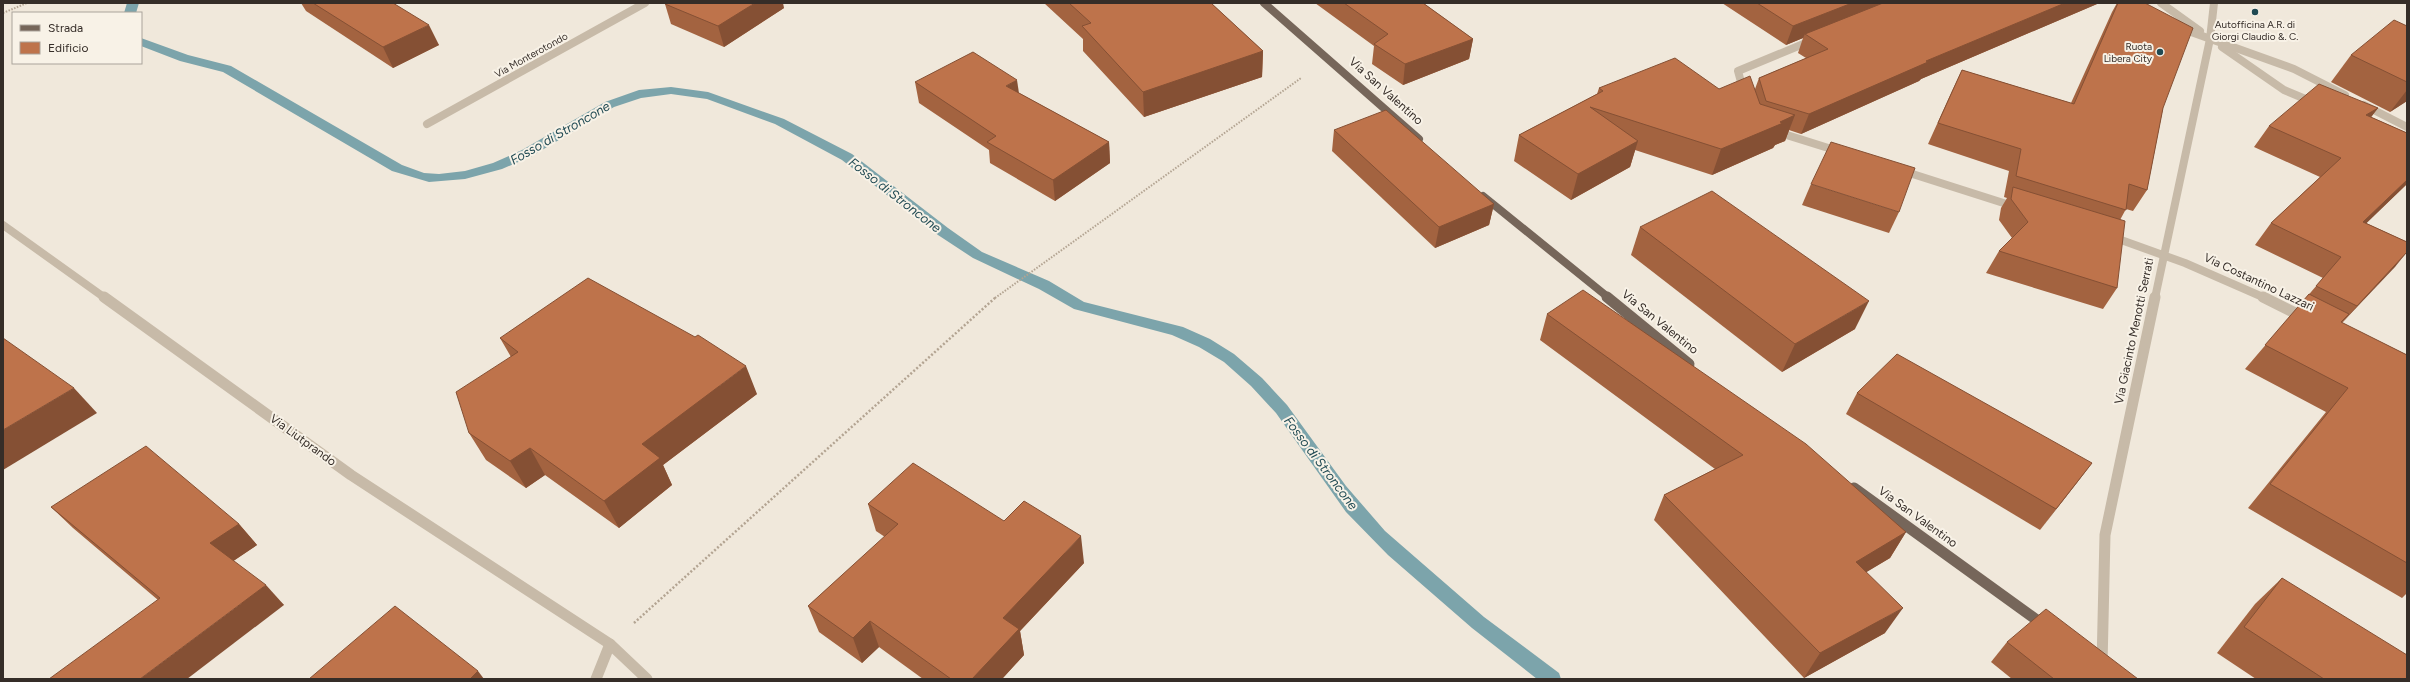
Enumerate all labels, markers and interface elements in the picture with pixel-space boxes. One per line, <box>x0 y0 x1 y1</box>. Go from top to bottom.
marker: Autofficina A.R. di Giorgi Claudio &. C. <box>2250 7 2260 17</box>
legend <box>12 12 142 64</box>
place label: Autofficina A.R. di Giorgi Claudio &. C. <box>2212 18 2298 43</box>
text: Strada <box>48 21 83 35</box>
street label: Via Monterotondo <box>492 29 570 81</box>
place label: Ruota Libera City <box>2104 40 2153 65</box>
text: Edificio <box>48 41 88 55</box>
marker: Ruota Libera City <box>2155 47 2165 57</box>
street label: Via San Valentino <box>1346 54 1426 128</box>
water label: Fosso di Stroncone <box>507 98 613 168</box>
water label: Fosso di Stroncone <box>846 154 944 236</box>
street label: Via Costantino Lazzari <box>2202 250 2316 314</box>
street label: Via Giacinto Menotti Serrati <box>2112 257 2156 405</box>
street label: Via San Valentino <box>1619 287 1701 357</box>
street label: Via Liutprando <box>267 411 339 469</box>
water label: Fosso di Stroncone <box>1281 414 1361 512</box>
street label: Via San Valentino <box>1876 484 1960 550</box>

